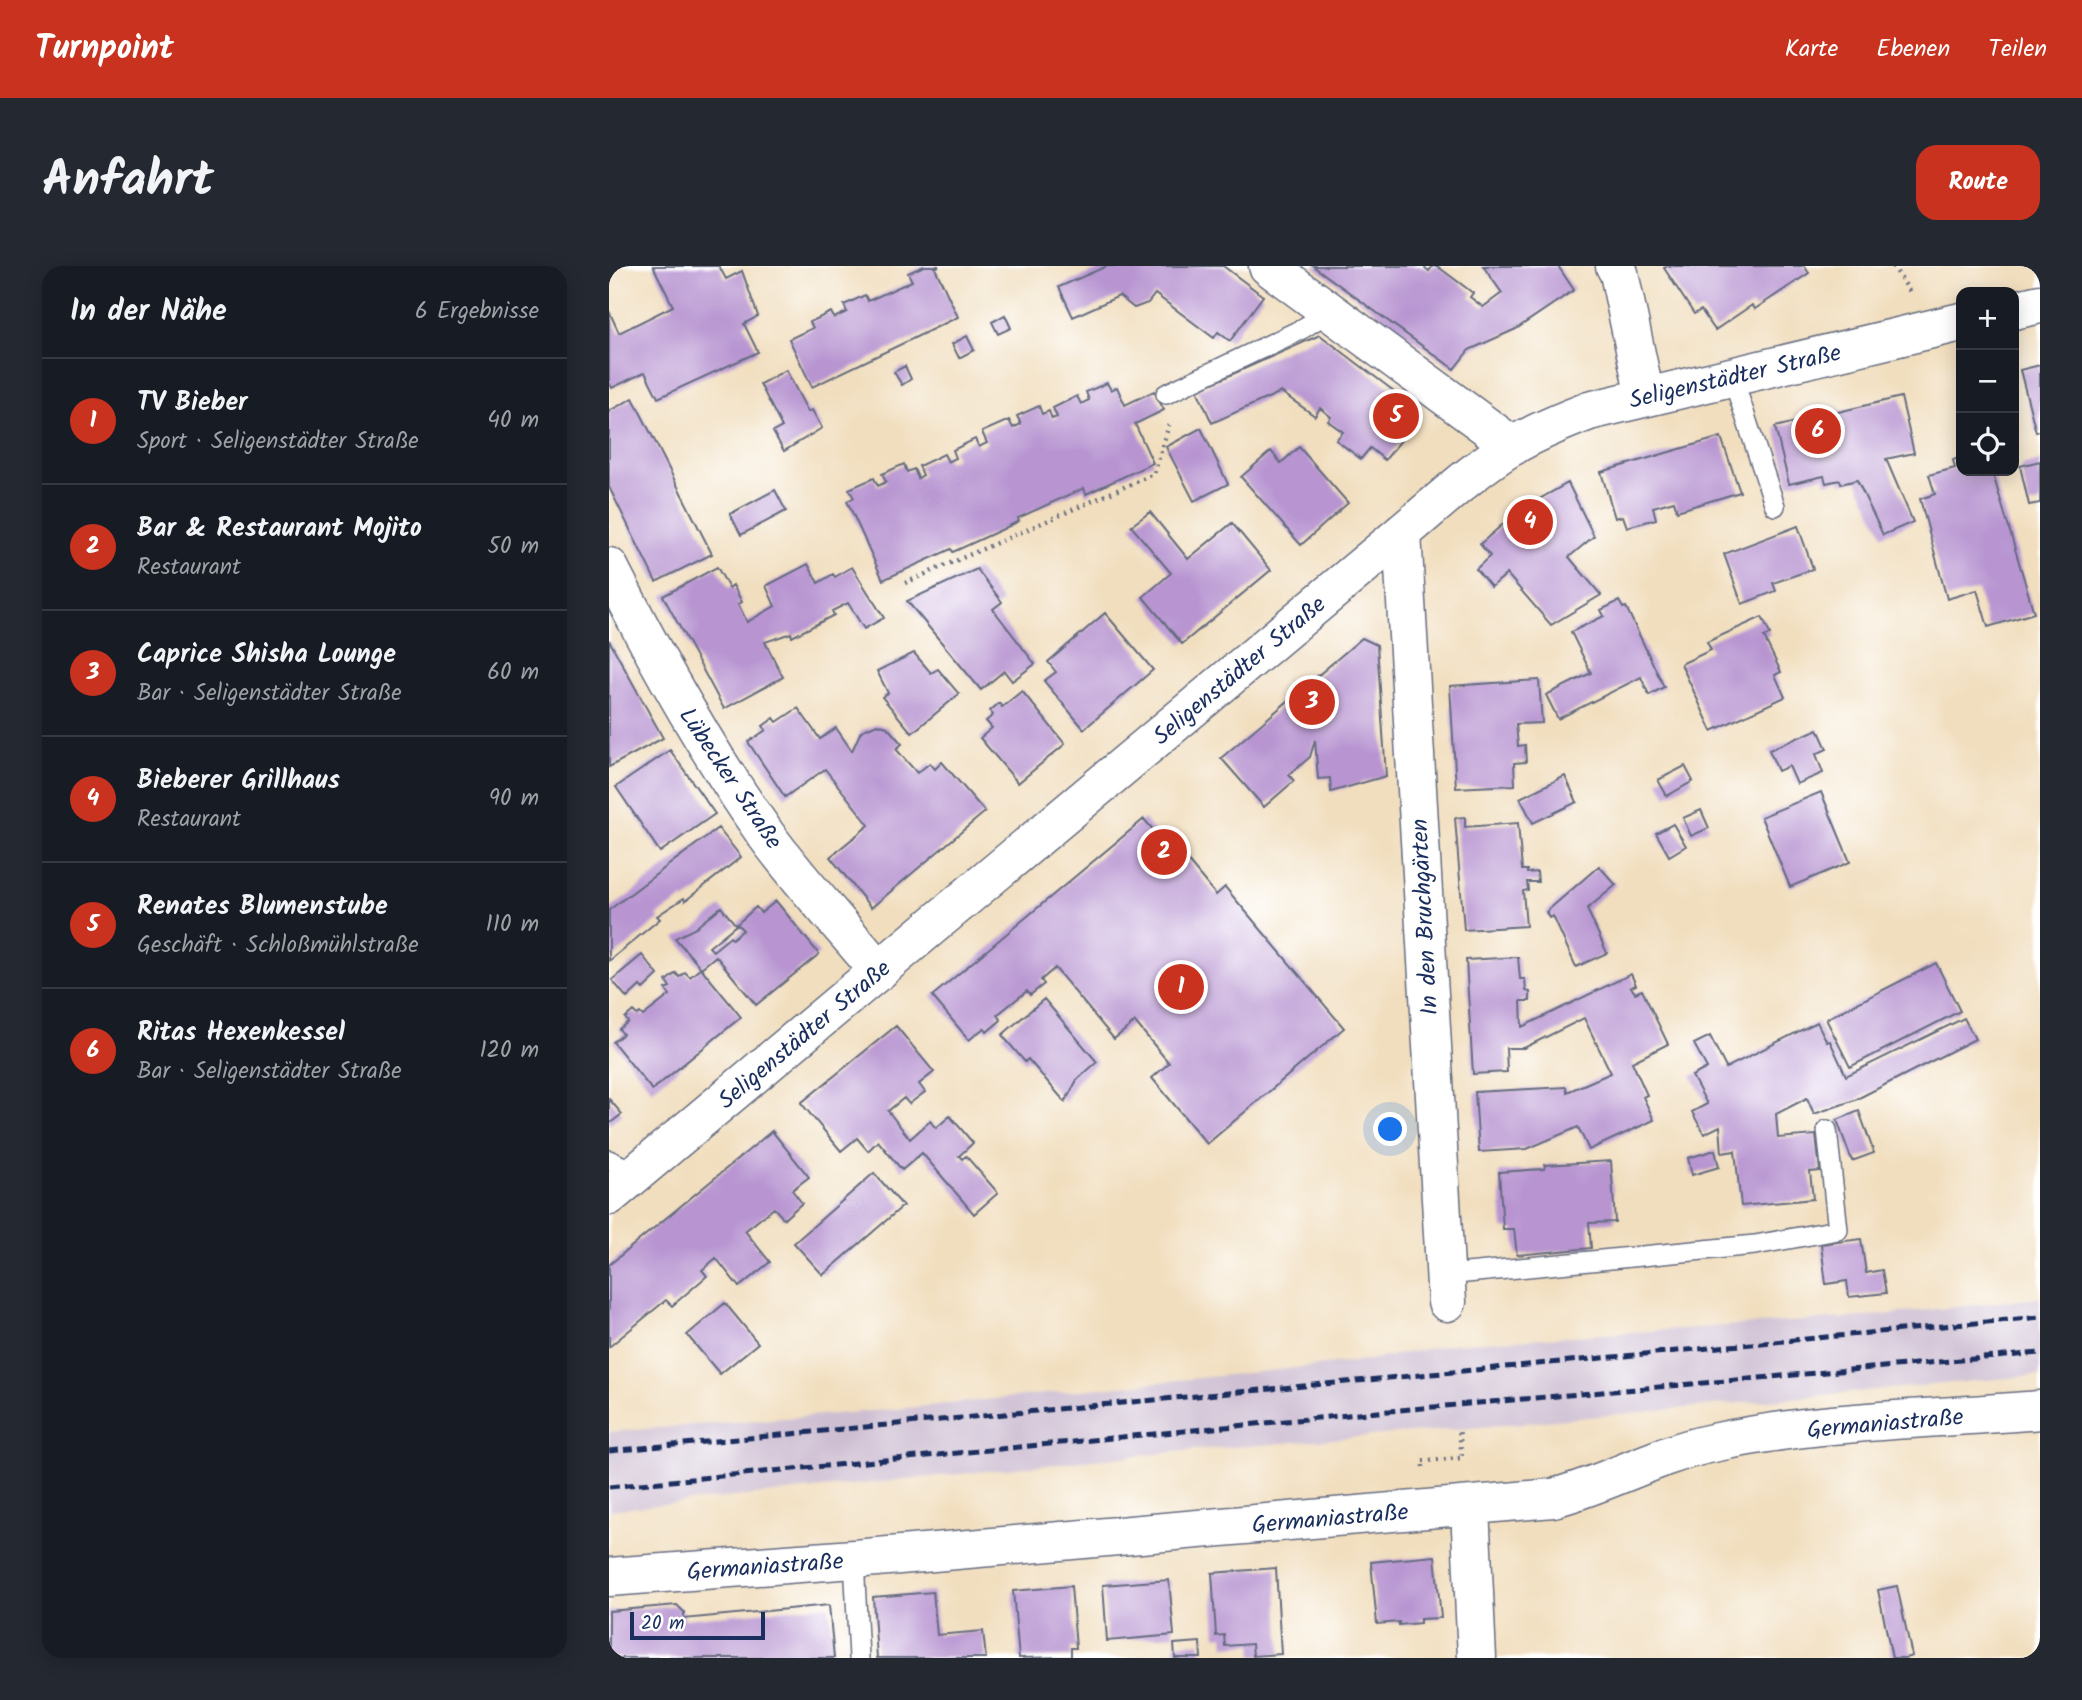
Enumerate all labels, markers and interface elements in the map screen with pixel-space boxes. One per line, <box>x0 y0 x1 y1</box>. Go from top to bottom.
text: Turnpoint <box>35 23 174 76</box>
text: Karte <box>1785 30 1838 69</box>
text: Ebenen <box>1876 30 1950 69</box>
text: Teilen <box>1988 30 2047 69</box>
text: Anfahrt <box>42 143 214 221</box>
button: Route <box>1916 145 2040 220</box>
map controls <box>1956 287 2019 476</box>
button: + <box>1956 287 2019 350</box>
text: In der Nähe <box>70 288 227 336</box>
text: 6 Ergebnisse <box>415 294 539 330</box>
street label: Seligenstädter Straße <box>1625 334 1845 421</box>
button: − <box>1956 350 2019 413</box>
text: TV Bieber <box>137 382 248 424</box>
pin: 5 <box>1373 390 1419 442</box>
text: 1 <box>90 403 96 439</box>
text: 40 m <box>487 403 539 439</box>
pin: 6 <box>1795 405 1841 457</box>
button: locate <box>1956 413 2019 476</box>
text: Sport · Seligenstädter Straße <box>137 424 419 460</box>
pin: 4 <box>1507 496 1553 548</box>
text: Bar & Restaurant Mojito <box>137 508 422 550</box>
text: 2 <box>86 529 100 565</box>
text: 50 m <box>488 529 539 565</box>
text: Restaurant <box>137 550 241 586</box>
street label: Seligenstädter Straße <box>1144 586 1336 756</box>
text: Caprice Shisha Lounge <box>137 634 396 676</box>
text: 3 <box>87 655 99 691</box>
text: 60 m <box>487 655 539 691</box>
text: Bar · Seligenstädter Straße <box>137 676 402 712</box>
pin: 3 <box>1289 676 1335 728</box>
street label: Lübecker Straße <box>668 700 792 858</box>
text: Bieberer Grillhaus <box>137 760 340 802</box>
text: 4 <box>87 781 99 817</box>
text: 90 m <box>489 781 539 817</box>
text: Restaurant <box>137 802 241 838</box>
street label: In den Bruchgärten <box>1401 818 1450 1016</box>
pin: 2 <box>1141 826 1187 878</box>
text: Renates Blumenstube <box>137 886 388 928</box>
text: 5 <box>87 907 99 943</box>
text: 110 m <box>486 907 539 943</box>
text: Geschäft · Schloßmühlstraße <box>137 928 419 964</box>
street label: Seligenstädter Straße <box>709 950 901 1120</box>
pin: 1 <box>1158 961 1204 1013</box>
text: Ritas Hexenkessel <box>137 1012 345 1054</box>
text: 6 <box>87 1033 99 1069</box>
text: 120 m <box>479 1033 539 1069</box>
text: Bar · Seligenstädter Straße <box>137 1054 402 1090</box>
your location <box>1373 1112 1407 1146</box>
street label: Germaniastraße <box>1805 1398 1965 1451</box>
street label: Germaniastraße <box>1250 1493 1410 1546</box>
street label: Germaniastraße <box>685 1543 845 1592</box>
scale bar <box>630 1609 765 1641</box>
text: 20 m <box>641 1609 684 1639</box>

